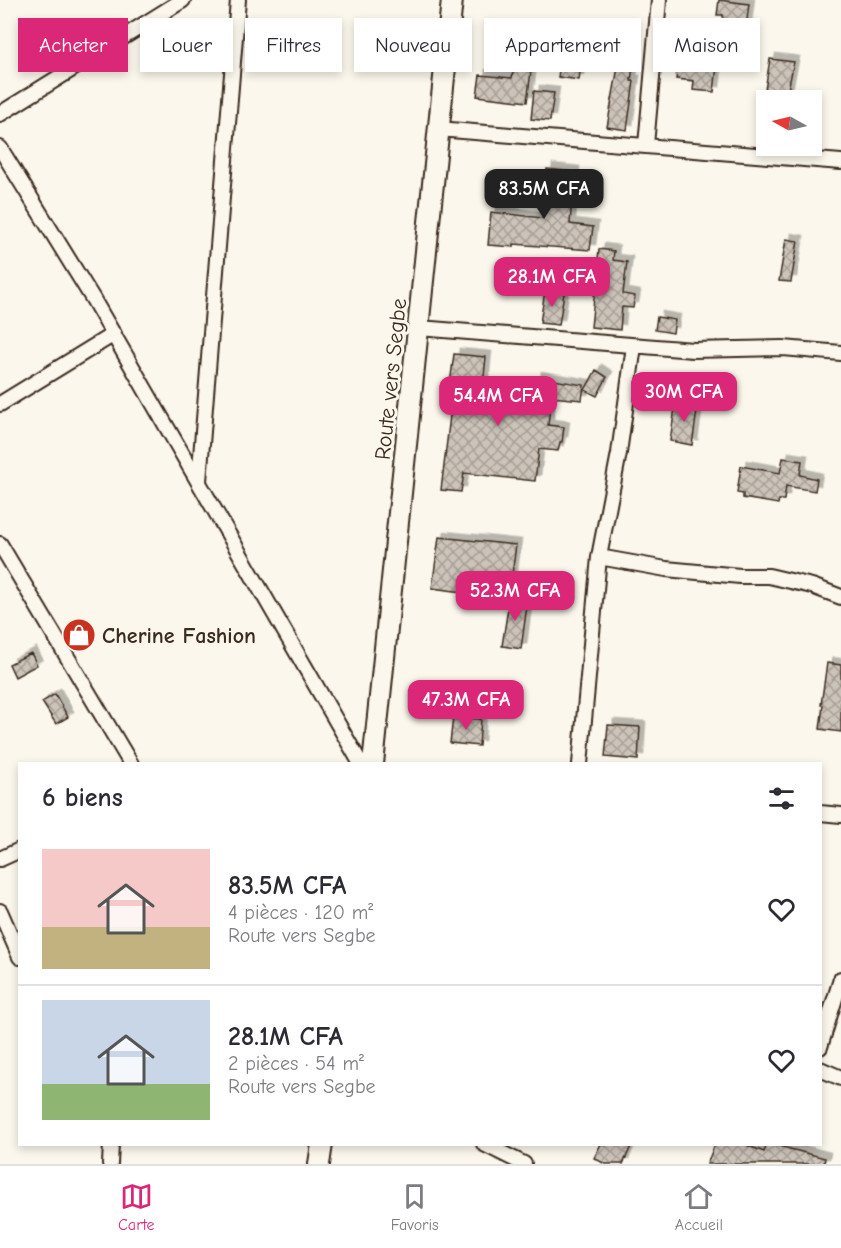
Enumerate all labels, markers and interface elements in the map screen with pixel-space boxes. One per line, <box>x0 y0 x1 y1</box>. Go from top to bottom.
chip: Acheter <box>18 18 128 72</box>
chip: Louer <box>140 18 233 72</box>
chip: Filtres <box>245 18 342 72</box>
chip: Nouveau <box>354 18 472 72</box>
chip: Appartement <box>484 18 641 72</box>
chip: Maison <box>653 18 760 72</box>
north arrow <box>756 90 822 156</box>
map controls <box>756 90 822 156</box>
pin: 83.5M CFA <box>475 169 613 220</box>
text: 83.5M CFA <box>499 177 589 200</box>
pin: 28.1M CFA <box>483 257 621 308</box>
text: 28.1M CFA <box>508 265 596 288</box>
street label: Route vers Segbe <box>370 297 412 461</box>
pin: 30M CFA <box>629 372 739 423</box>
pin: 54.4M CFA <box>429 376 567 427</box>
text: 30M CFA <box>645 380 723 403</box>
text: 54.4M CFA <box>453 384 543 407</box>
pin: 52.3M CFA <box>446 571 584 622</box>
text: 52.3M CFA <box>470 579 560 602</box>
shop icon: Cherine Fashion <box>61 617 97 653</box>
place label: Cherine Fashion <box>102 623 256 649</box>
pin: 47.3M CFA <box>397 680 535 731</box>
text: 47.3M CFA <box>422 688 510 711</box>
icon: filters <box>765 782 798 815</box>
text: 6 biens <box>42 783 123 813</box>
text: 83.5M CFA <box>228 871 346 901</box>
icon: home <box>90 873 162 945</box>
icon: heart <box>765 893 798 926</box>
text: 4 pièces · 120 m² <box>228 901 373 924</box>
text: Route vers Segbe <box>228 924 376 947</box>
text: 28.1M CFA <box>228 1022 343 1052</box>
icon: home <box>90 1024 162 1096</box>
icon: heart <box>765 1044 798 1077</box>
text: 2 pièces · 54 m² <box>228 1052 364 1075</box>
text: Route vers Segbe <box>228 1075 376 1098</box>
tab: Carte <box>118 1180 155 1234</box>
tab: Favoris <box>391 1180 439 1234</box>
tab: Accueil <box>675 1180 723 1234</box>

